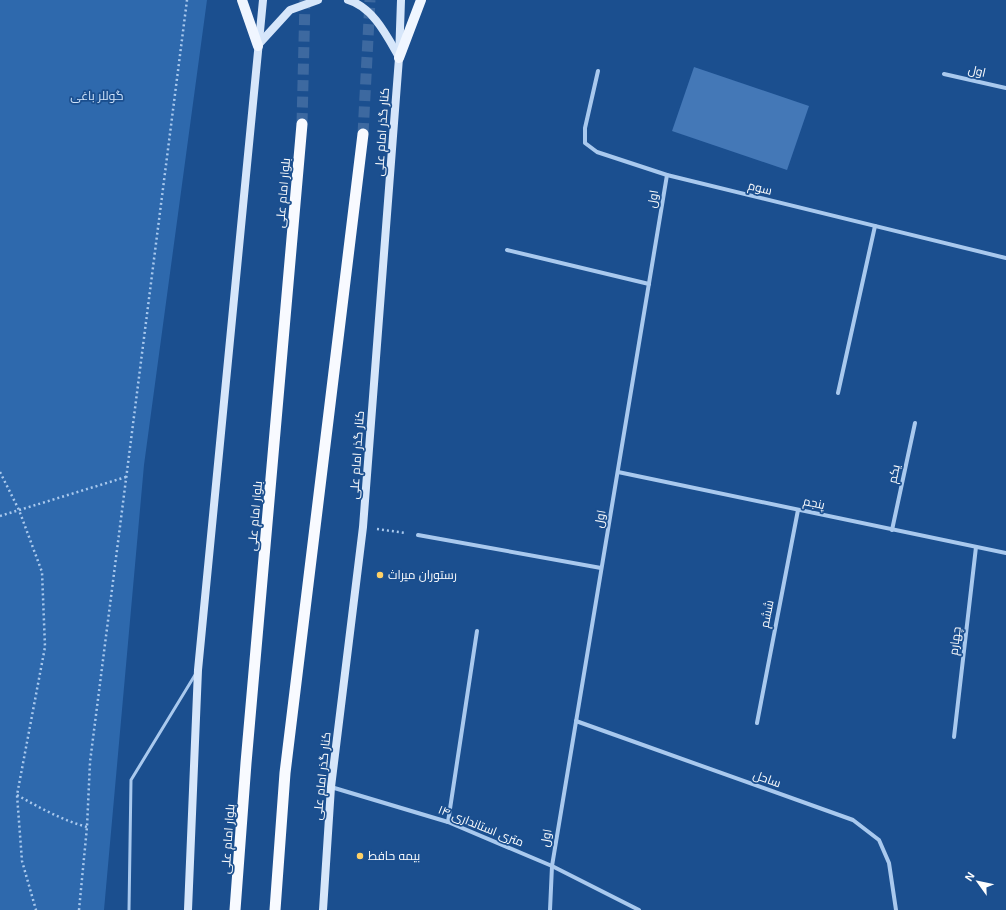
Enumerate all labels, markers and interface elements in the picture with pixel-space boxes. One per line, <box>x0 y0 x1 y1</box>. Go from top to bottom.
street label: اول <box>967 62 987 80</box>
street label: کنار گذر امام علی <box>372 87 393 177</box>
park label: گوللر باغی <box>70 89 124 103</box>
street label: بلوار امام علی <box>273 157 294 229</box>
street label: سوم <box>746 178 774 199</box>
street label: اول <box>645 189 661 209</box>
street label: کنار گذر امام علی <box>347 410 368 500</box>
street label: یکم <box>885 462 904 485</box>
street label: بلوار امام علی <box>245 480 266 552</box>
street label: پنجم <box>801 494 827 514</box>
street label: اول <box>592 509 608 529</box>
place label: رستوران میراث <box>388 568 457 582</box>
marker: رستوران میراث <box>375 570 385 580</box>
street label: ششم <box>757 599 778 629</box>
street label: چهارم <box>946 626 966 656</box>
street label: کنار گذر امام علی <box>310 731 335 821</box>
street label: ساحل <box>751 768 783 790</box>
street label: ۱۴ متری استانداری <box>436 802 526 850</box>
street label: بلوار امام علی <box>219 803 238 875</box>
street label: اول <box>538 828 554 848</box>
place label: بیمه حافط <box>368 849 420 863</box>
marker: بیمه حافط <box>355 851 365 861</box>
north arrow <box>958 862 998 902</box>
text: N <box>962 870 977 883</box>

